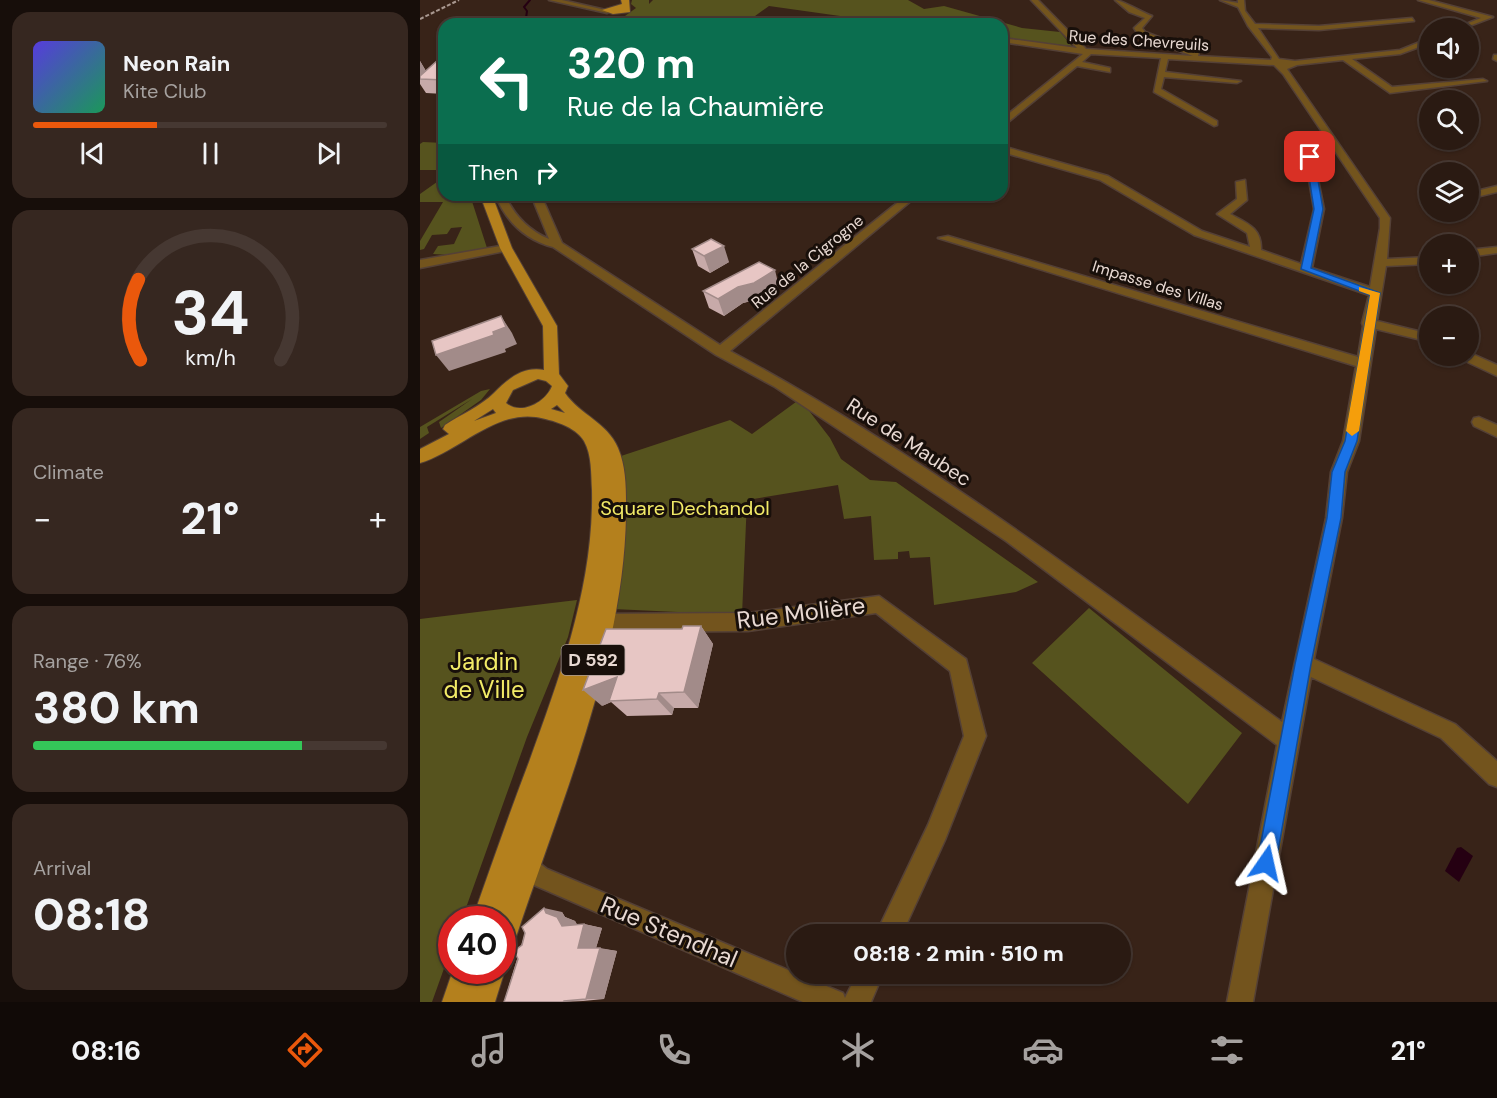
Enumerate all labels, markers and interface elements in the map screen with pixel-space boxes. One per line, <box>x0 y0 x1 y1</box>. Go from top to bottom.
map controls <box>1419 18 1479 366</box>
button: sound <box>1419 18 1479 78</box>
street label: Rue des Chevreuils <box>1068 25 1210 56</box>
text: 320 m <box>567 36 695 91</box>
icon: left <box>468 42 546 120</box>
text: Neon Rain <box>123 49 230 78</box>
text: Kite Club <box>123 78 207 104</box>
text: Rue de la Chaumière <box>567 89 824 124</box>
button: search <box>1419 90 1479 150</box>
pin <box>1284 131 1335 182</box>
icon: previous <box>76 137 109 170</box>
icon: pause <box>194 137 227 170</box>
icon: next <box>312 137 345 170</box>
icon: arrive <box>1293 140 1326 173</box>
icon: right <box>530 156 563 189</box>
text: Then <box>468 158 518 187</box>
button: layers <box>1419 162 1479 222</box>
street label: Rue de la Cigrogne <box>747 210 868 313</box>
button: + <box>1419 234 1479 294</box>
street label: Impasse des Villas <box>1090 256 1226 315</box>
text: 34 <box>171 272 249 353</box>
button: − <box>1419 306 1479 366</box>
text: km/h <box>185 344 235 372</box>
street label: Rue de Maubec <box>842 392 976 492</box>
text: Climate <box>33 459 104 485</box>
text: 21° <box>180 489 240 548</box>
park label: Square Dechandol <box>600 495 770 521</box>
text: − <box>33 497 51 540</box>
text: + <box>369 497 387 540</box>
street label: Rue Molière <box>735 589 867 636</box>
road number: D 592 <box>562 645 624 675</box>
park label: Jardin de Ville <box>443 646 525 705</box>
text: Range · 76% <box>33 648 142 674</box>
text: 380 km <box>33 678 200 737</box>
position arrow <box>1234 831 1298 895</box>
text: Arrival <box>33 855 91 881</box>
text: 08:18 <box>33 885 150 944</box>
street label: Rue Stendhal <box>596 889 742 974</box>
speed limit sign: 40 <box>438 906 516 984</box>
text: 08:18 · 2 min · 510 m <box>853 939 1064 968</box>
icon: directions <box>284 1029 326 1071</box>
icon: music <box>468 1029 510 1071</box>
icon: phone <box>653 1029 695 1071</box>
icon: climate <box>837 1029 879 1071</box>
icon: car <box>1022 1029 1064 1071</box>
icon: filters <box>1206 1029 1248 1071</box>
text: 08:16 <box>71 1033 141 1068</box>
text: 21° <box>1391 1033 1426 1068</box>

